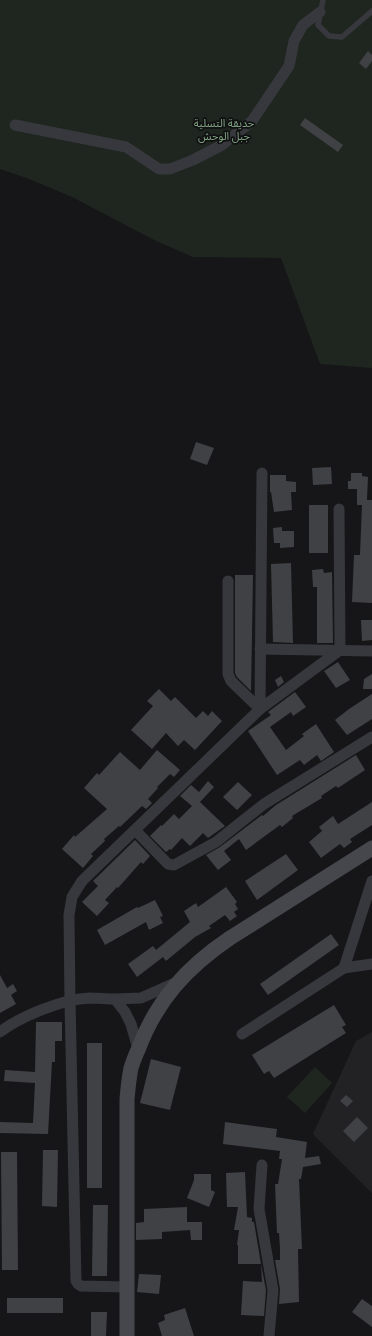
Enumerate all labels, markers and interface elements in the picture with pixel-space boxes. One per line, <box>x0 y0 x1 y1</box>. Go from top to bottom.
park label: حديقة التسلية جبل الوحش <box>194 116 255 143</box>

